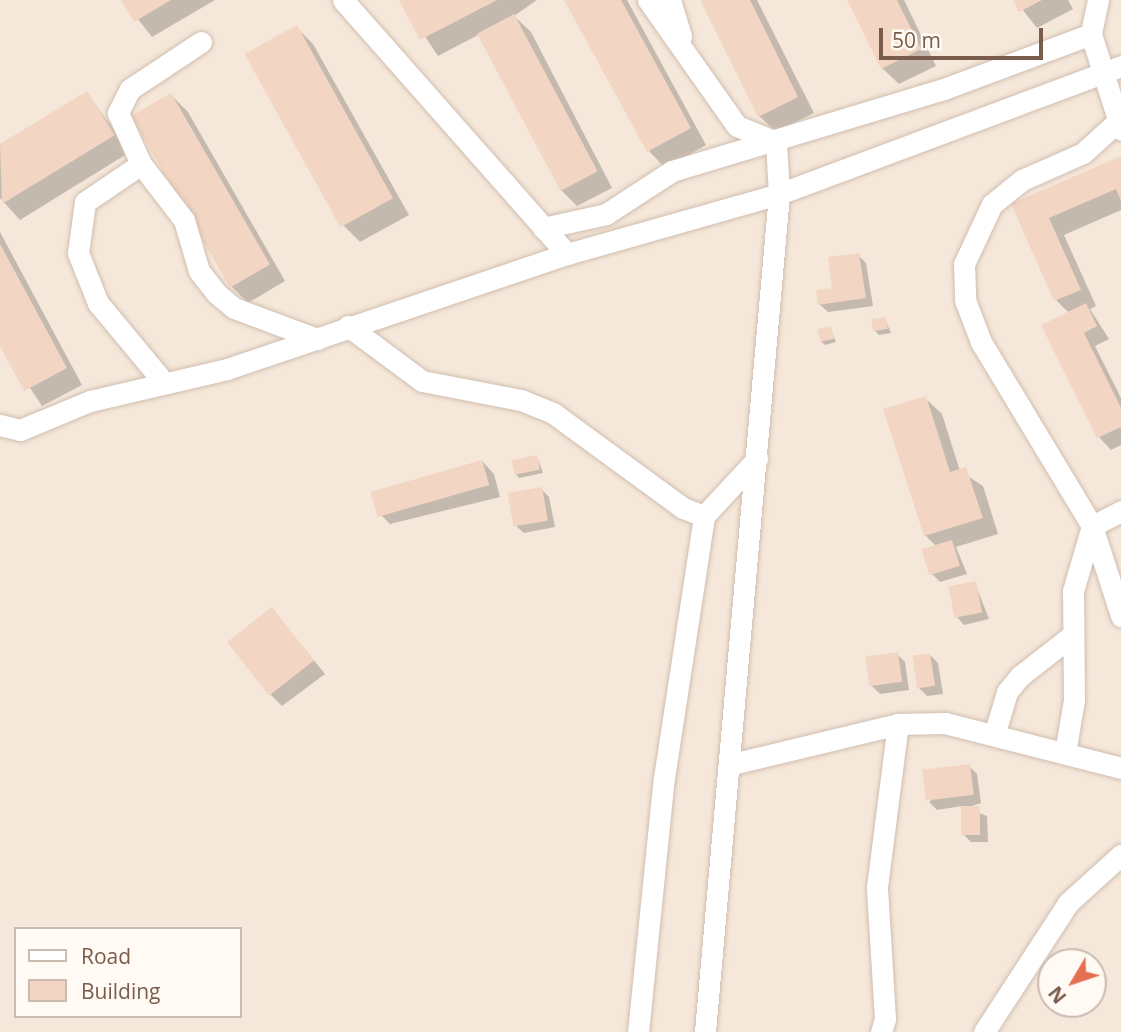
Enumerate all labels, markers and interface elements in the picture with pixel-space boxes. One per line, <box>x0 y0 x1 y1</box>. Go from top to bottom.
scale bar <box>883 14 1048 58</box>
text: 50 m <box>892 26 941 54</box>
legend <box>14 927 242 1018</box>
text: Road <box>81 942 131 970</box>
north arrow <box>1037 948 1107 1018</box>
text: Building <box>81 977 160 1005</box>
text: N <box>1042 981 1072 1009</box>

